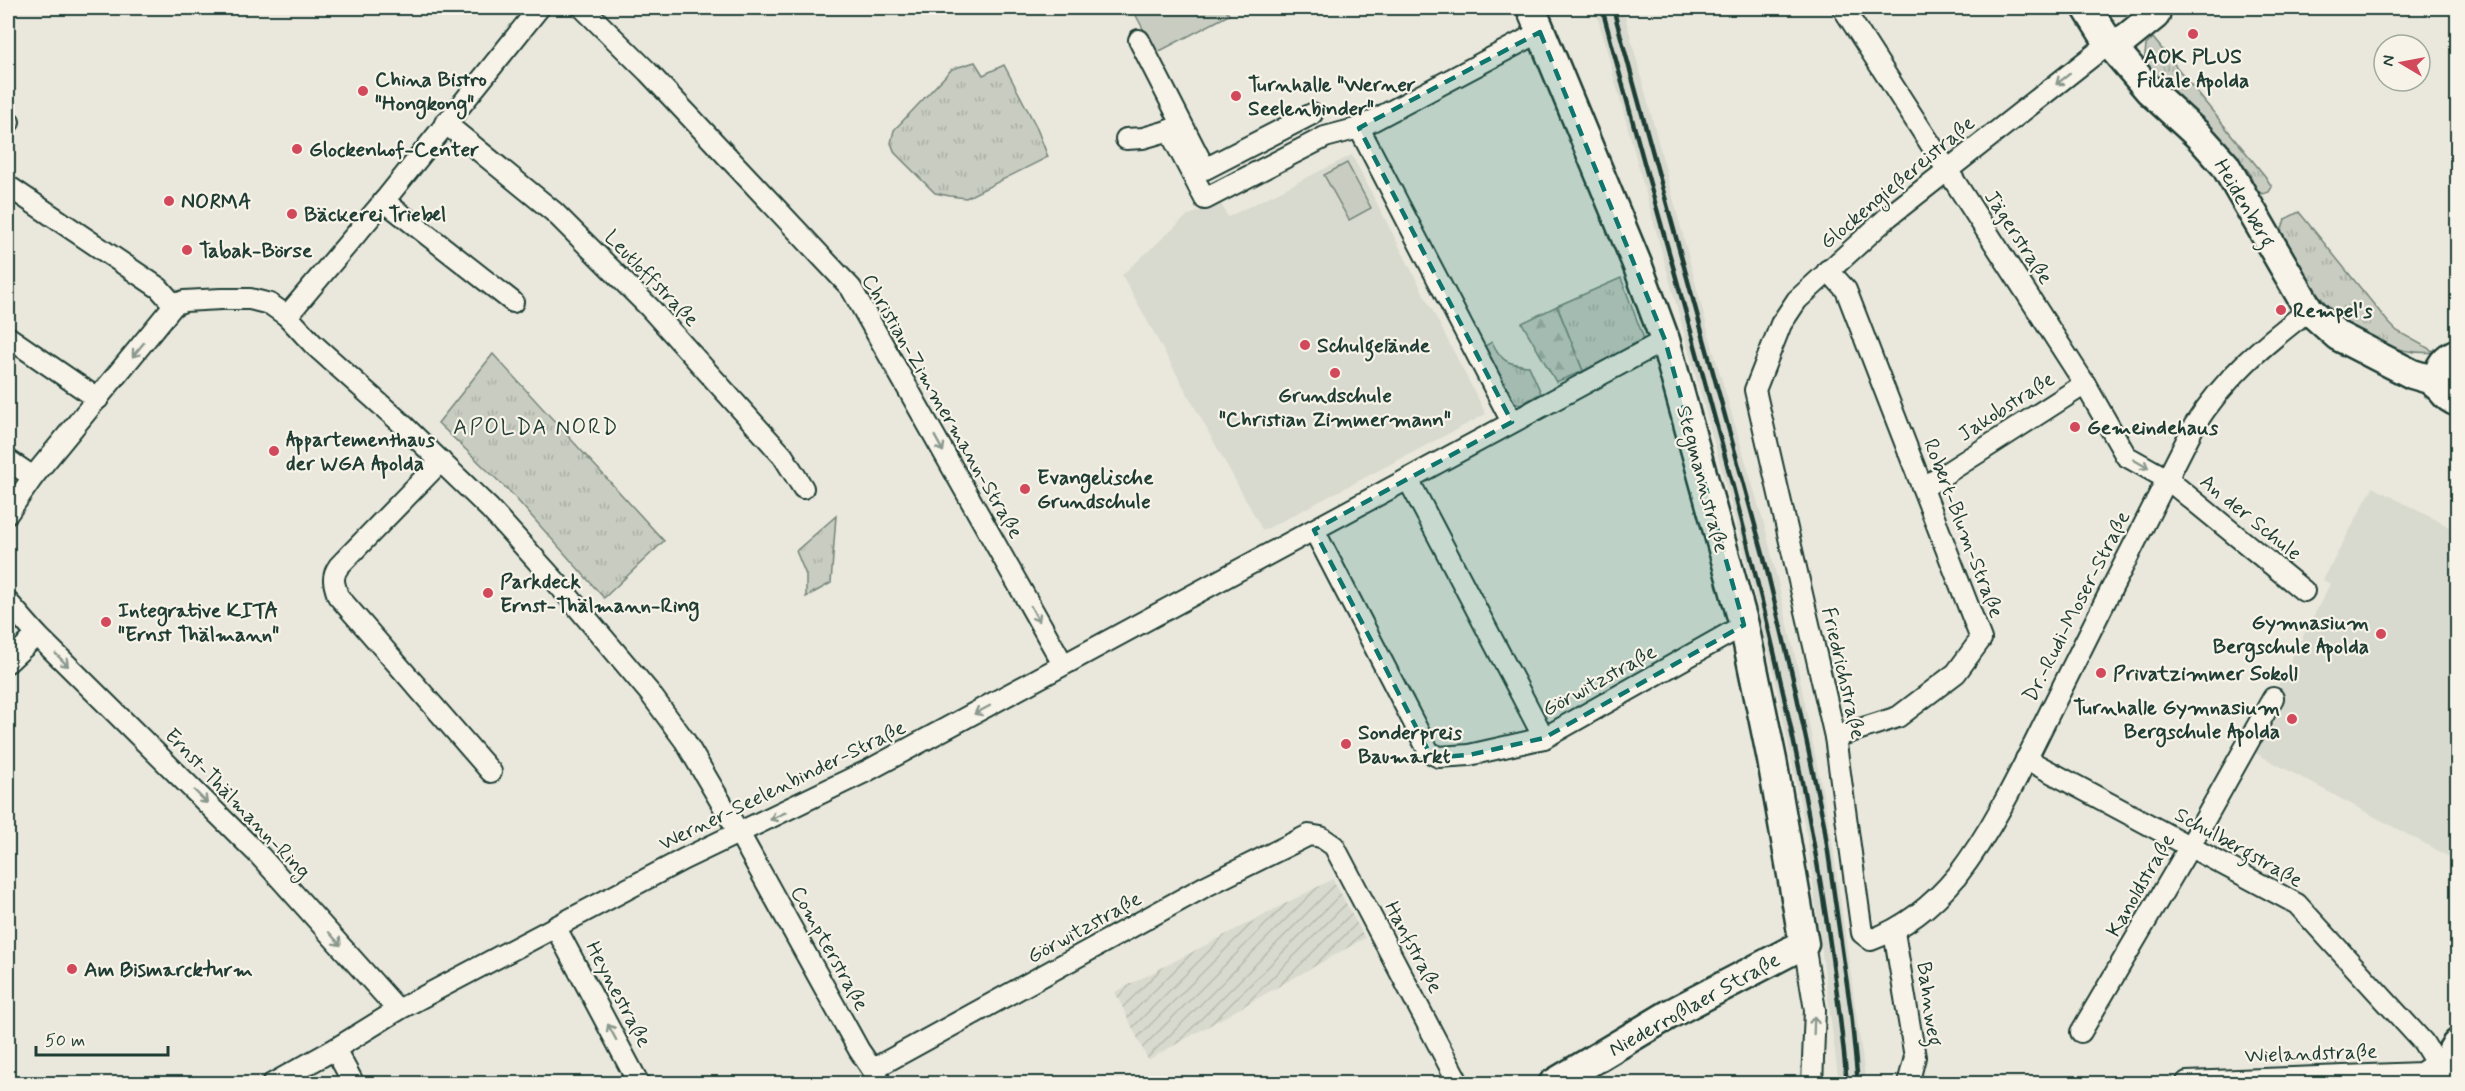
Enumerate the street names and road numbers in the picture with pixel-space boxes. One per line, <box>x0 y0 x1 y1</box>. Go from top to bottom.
street label: Glockengießereistraße <box>1814 110 1982 257</box>
street label: Heidenberg <box>2205 154 2282 254</box>
street label: Jägerstraße <box>1977 185 2059 290</box>
street label: Leutloffstraße <box>598 224 705 333</box>
street label: Christian-Zimmermann-Straße <box>855 269 1030 544</box>
street label: Jakobstraße <box>1953 365 2060 448</box>
street label: Stegmannstraße <box>1668 403 1735 556</box>
street label: Robert-Blum-Straße <box>1916 435 2010 622</box>
street label: An der Schule <box>2194 468 2307 567</box>
street label: Dr.-Rudi-Moser-Straße <box>2017 506 2137 707</box>
street label: Friedrichstraße <box>1814 604 1872 742</box>
street label: Görwitzstraße <box>1537 638 1662 724</box>
street label: Werner-Seelenbinder-Straße <box>654 714 910 858</box>
street label: Ernst-Thälmann-Ring <box>157 722 317 886</box>
street label: Schulbergstraße <box>2169 801 2308 896</box>
street label: Kanoldstraße <box>2100 829 2182 942</box>
street label: Compterstraße <box>783 881 875 1016</box>
street label: Görwitzstraße <box>1022 885 1147 971</box>
street label: Hanfstraße <box>1377 897 1449 998</box>
street label: Heynestraße <box>578 937 658 1052</box>
street label: Niederroßlaer Straße <box>1604 946 1785 1064</box>
street label: Bahnweg <box>1907 960 1949 1049</box>
street label: Wielandstraße <box>2244 1038 2378 1070</box>

